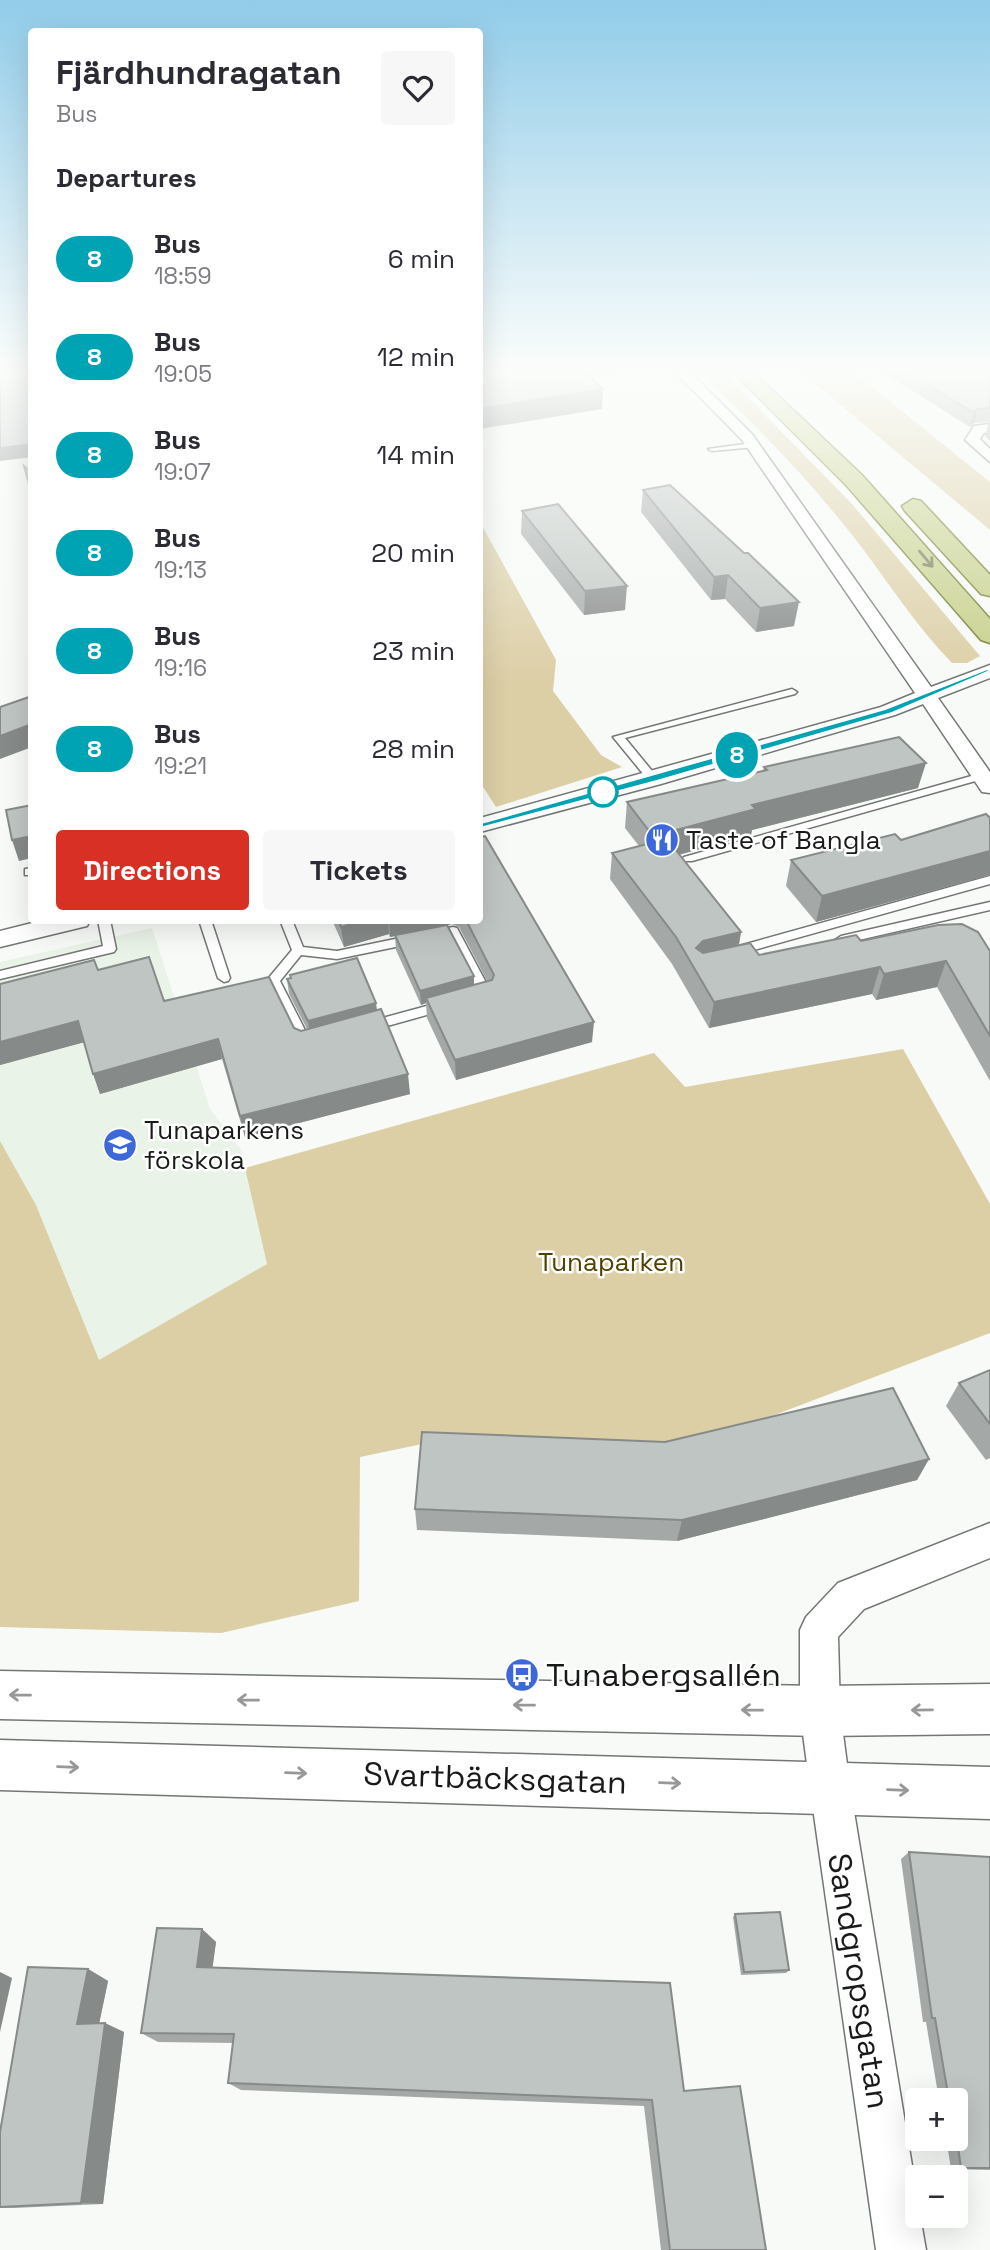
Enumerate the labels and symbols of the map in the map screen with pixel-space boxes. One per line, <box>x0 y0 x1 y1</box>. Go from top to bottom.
one-way arrow <box>918 550 934 568</box>
line badge: 8 <box>714 732 760 778</box>
unlabelled marker <box>588 777 618 807</box>
restaurant icon: Taste of Bangla <box>643 821 681 859</box>
place label: Taste of Bangla <box>686 823 881 857</box>
place label: Tunaparkens förskola <box>144 1113 304 1177</box>
school or university icon: Tunaparkens förskola <box>101 1126 139 1164</box>
park label: Tunaparken <box>538 1245 684 1279</box>
place label: Tunabergsallén <box>546 1655 781 1695</box>
bus stop icon: Tunabergsallén <box>503 1656 541 1694</box>
one-way arrow <box>9 1688 32 1702</box>
one-way arrow <box>236 1693 259 1706</box>
one-way arrow <box>513 1698 536 1712</box>
one-way arrow <box>740 1703 763 1716</box>
one-way arrow <box>911 1703 934 1717</box>
street label: Svartbäcksgatan <box>363 1753 627 1803</box>
one-way arrow <box>56 1760 79 1774</box>
one-way arrow <box>284 1766 307 1780</box>
one-way arrow <box>658 1776 681 1790</box>
one-way arrow <box>886 1783 909 1796</box>
street label: Sandgropsgatan <box>819 1850 899 2112</box>

